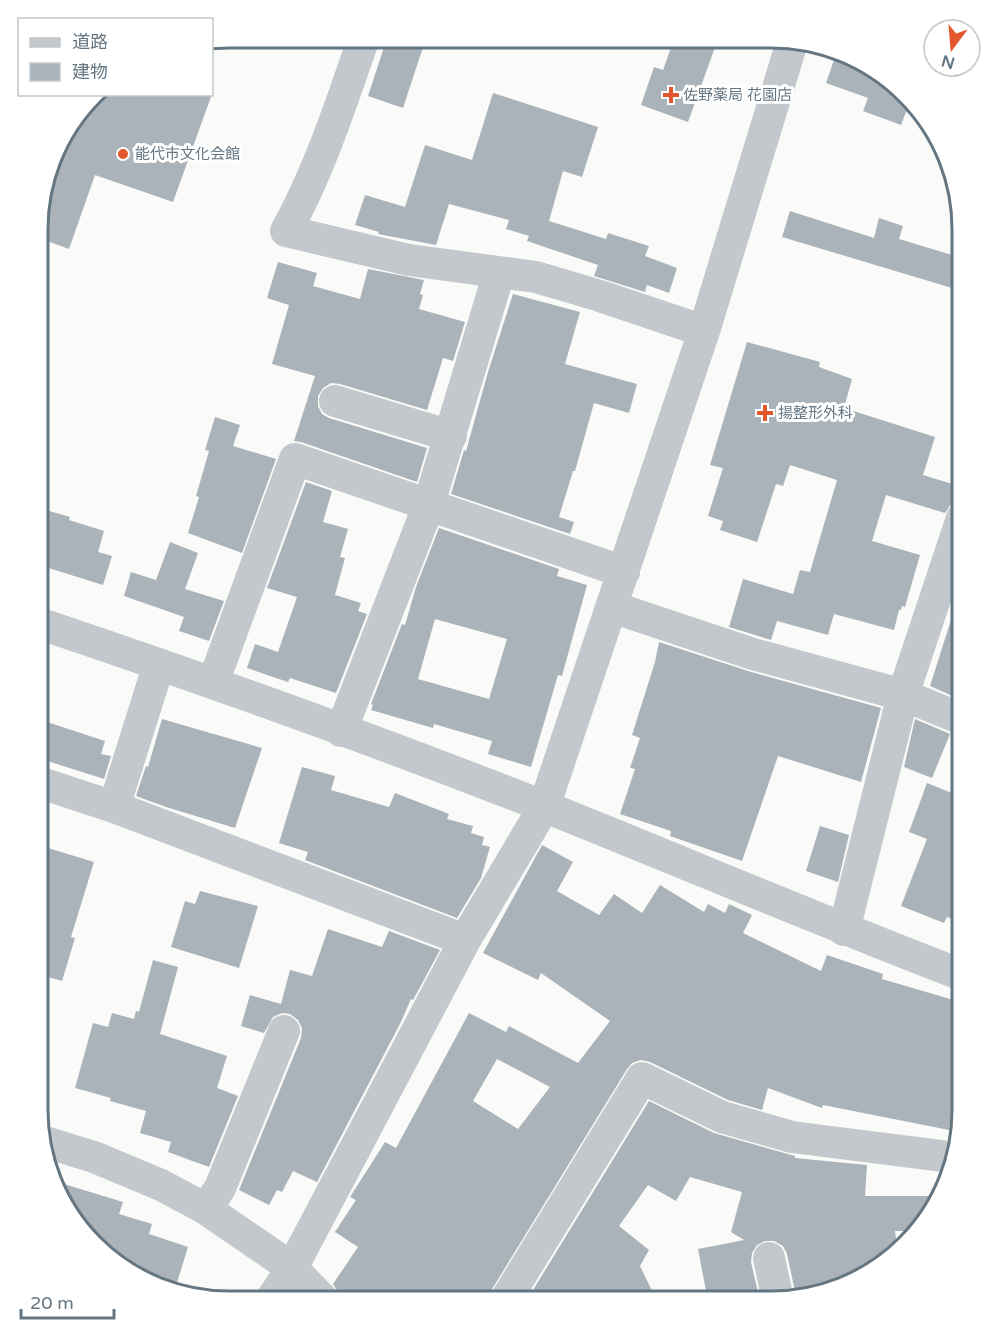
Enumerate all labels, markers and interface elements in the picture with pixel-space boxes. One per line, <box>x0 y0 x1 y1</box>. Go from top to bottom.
legend <box>18 18 213 96</box>
north arrow <box>922 18 982 78</box>
text: 道路 <box>72 31 108 53</box>
text: N <box>939 50 957 73</box>
text: 建物 <box>72 61 108 83</box>
place label: 佐野薬局 花園店 <box>683 86 792 104</box>
marker: 佐野薬局 花園店 <box>664 88 678 102</box>
place label: 能代市文化会館 <box>135 145 240 163</box>
marker: 能代市文化会館 <box>116 147 130 161</box>
marker: 揚整形外科 <box>756 404 774 422</box>
place label: 揚整形外科 <box>778 404 853 422</box>
scale bar <box>21 1282 114 1320</box>
text: 20 m <box>30 1292 74 1314</box>

